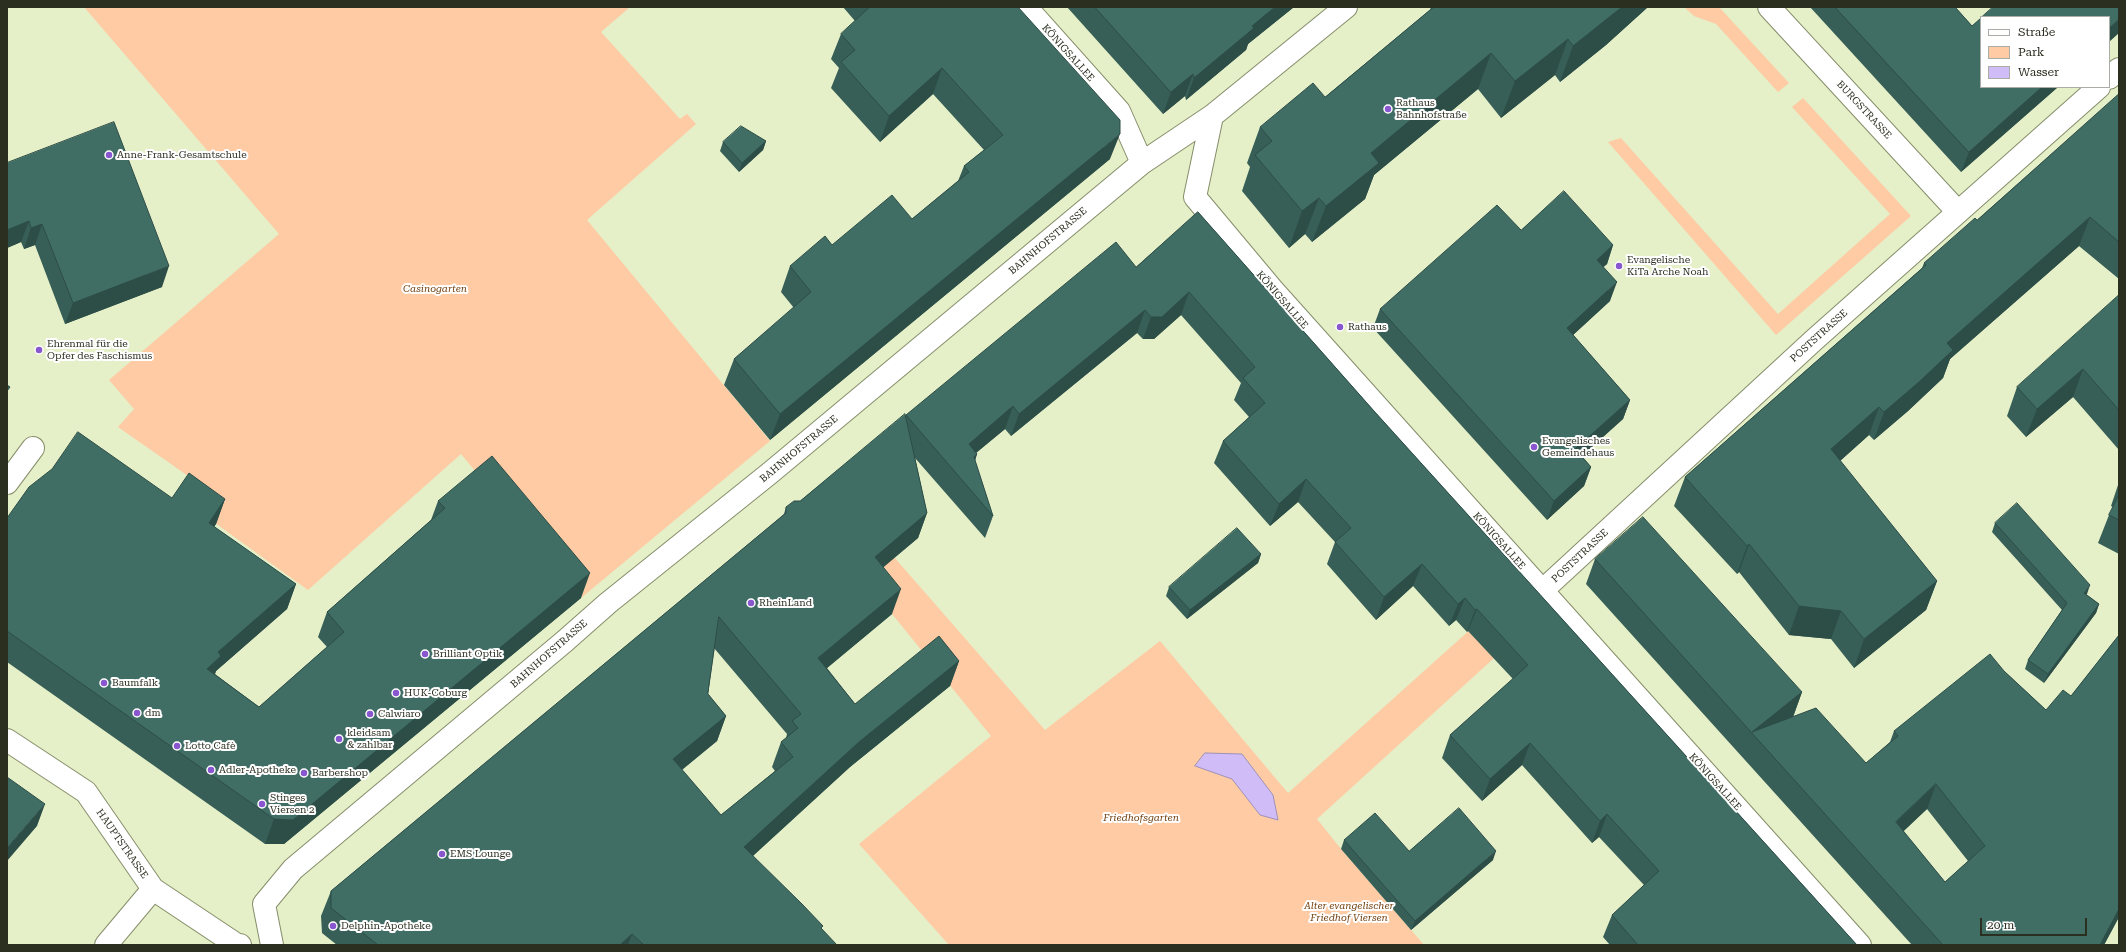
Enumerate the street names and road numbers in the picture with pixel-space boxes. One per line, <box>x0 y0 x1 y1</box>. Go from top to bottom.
street label: KÖNIGSALLEE <box>1039 22 1097 84</box>
street label: BURGSTRASSE <box>1834 78 1894 142</box>
street label: BAHNHOFSTRASSE <box>1007 205 1089 277</box>
street label: KÖNIGSALLEE <box>1254 269 1310 331</box>
street label: POSTSTRASSE <box>1788 307 1850 365</box>
street label: BAHNHOFSTRASSE <box>758 413 840 485</box>
street label: KÖNIGSALLEE <box>1470 510 1528 572</box>
street label: POSTSTRASSE <box>1549 527 1611 585</box>
street label: BAHNHOFSTRASSE <box>508 617 590 691</box>
street label: KÖNIGSALLEE <box>1686 751 1744 813</box>
street label: HAUPTSTRASSE <box>94 807 150 881</box>

